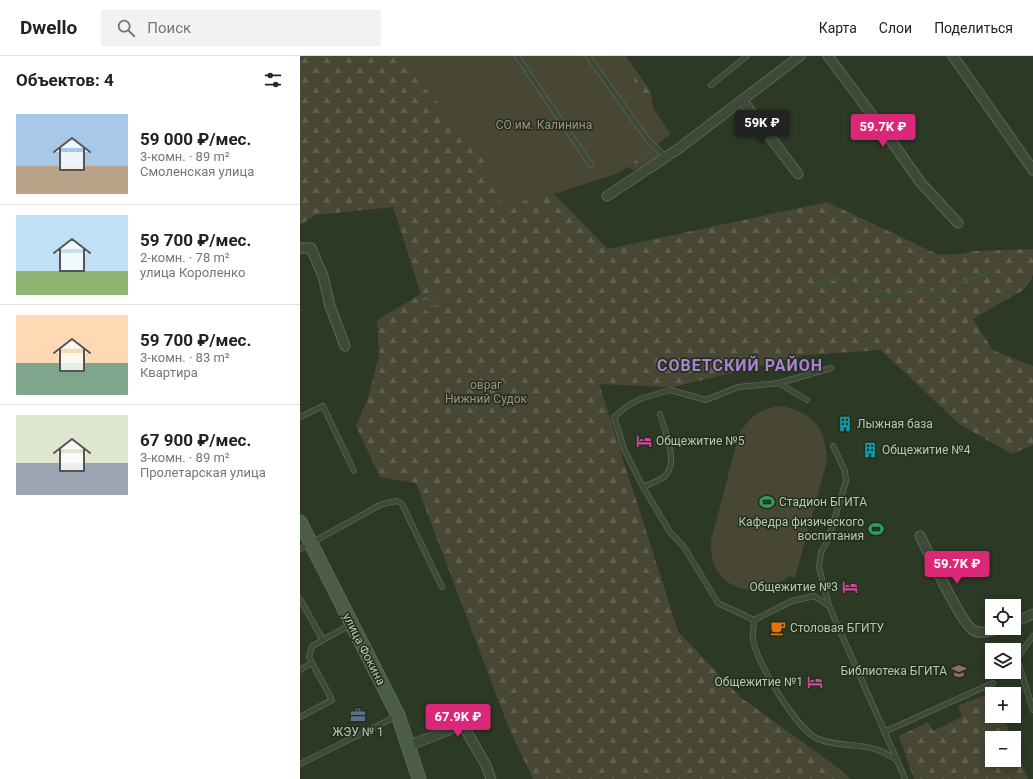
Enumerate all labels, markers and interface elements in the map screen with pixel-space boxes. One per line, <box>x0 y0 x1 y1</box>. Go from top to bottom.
search box <box>101 10 381 46</box>
text: Dwello <box>20 16 77 39</box>
icon: search <box>115 17 137 39</box>
text: Поиск <box>147 19 191 37</box>
text: Карта <box>819 20 857 36</box>
text: Слои <box>879 20 912 36</box>
text: Поделиться <box>934 20 1013 36</box>
icon: filters <box>262 69 284 91</box>
text: Объектов: 4 <box>16 70 114 90</box>
pin: 59K ₽ <box>734 110 790 144</box>
pin: 59.7K ₽ <box>846 114 920 148</box>
text: 59K ₽ <box>744 115 780 130</box>
park label: СО им. Калинина <box>496 118 592 132</box>
text: 59.7K ₽ <box>860 119 906 134</box>
text: 59 000 ₽/мес. <box>140 129 251 149</box>
icon: home <box>48 130 96 178</box>
text: 3-комн. · 89 m² <box>140 149 230 164</box>
text: Смоленская улица <box>140 164 254 179</box>
text: 59 700 ₽/мес. <box>140 230 251 250</box>
icon: home <box>48 231 96 279</box>
text: 2-комн. · 78 m² <box>140 250 230 265</box>
text: улица Короленко <box>140 265 245 280</box>
text: 59 700 ₽/мес. <box>140 330 251 350</box>
icon: home <box>48 331 96 379</box>
text: 3-комн. · 83 m² <box>140 350 230 365</box>
district label: СОВЕТСКИЙ РАЙОН <box>657 355 823 375</box>
text: Квартира <box>140 365 198 380</box>
park label: овраг Нижний Судок <box>445 378 528 406</box>
building icon: Лыжная база <box>836 415 854 433</box>
place label: Лыжная база <box>857 417 933 431</box>
text: 67 900 ₽/мес. <box>140 430 251 450</box>
icon: home <box>48 431 96 479</box>
hotel icon: Общежитие №5 <box>635 432 653 450</box>
place label: Общежитие №5 <box>656 434 745 448</box>
building icon: Общежитие №4 <box>861 441 879 459</box>
place label: Общежитие №4 <box>882 443 971 457</box>
text: 3-комн. · 89 m² <box>140 450 230 465</box>
text: Пролетарская улица <box>140 465 266 480</box>
sports icon: Стадион БГИТА <box>758 493 776 511</box>
place label: Стадион БГИТА <box>779 495 867 509</box>
place label: Кафедра физического воспитания <box>738 515 864 543</box>
sports icon: Кафедра физического воспитания <box>867 520 885 538</box>
pin: 59.7K ₽ <box>920 551 994 585</box>
text: 59.7K ₽ <box>934 556 980 571</box>
hotel icon: Общежитие №3 <box>841 578 859 596</box>
place label: Общежитие №3 <box>750 580 838 594</box>
map controls <box>985 599 1021 767</box>
button: locate <box>985 599 1021 635</box>
street label: улица Фокина <box>340 611 388 687</box>
cafe icon: Столовая БГИТУ <box>769 619 787 637</box>
place label: Столовая БГИТУ <box>790 621 885 635</box>
button: layers <box>985 643 1021 679</box>
school or university icon: Библиотека БГИТА <box>950 662 968 680</box>
place label: Библиотека БГИТА <box>840 664 947 678</box>
hotel icon: Общежитие №1 <box>806 673 824 691</box>
place label: Общежитие №1 <box>715 675 803 689</box>
button: + <box>985 687 1021 723</box>
pin: 67.9K ₽ <box>421 704 495 738</box>
office icon: ЖЭУ № 1 <box>349 706 367 724</box>
text: 67.9K ₽ <box>435 709 481 724</box>
place label: ЖЭУ № 1 <box>332 725 384 739</box>
button: − <box>985 731 1021 767</box>

